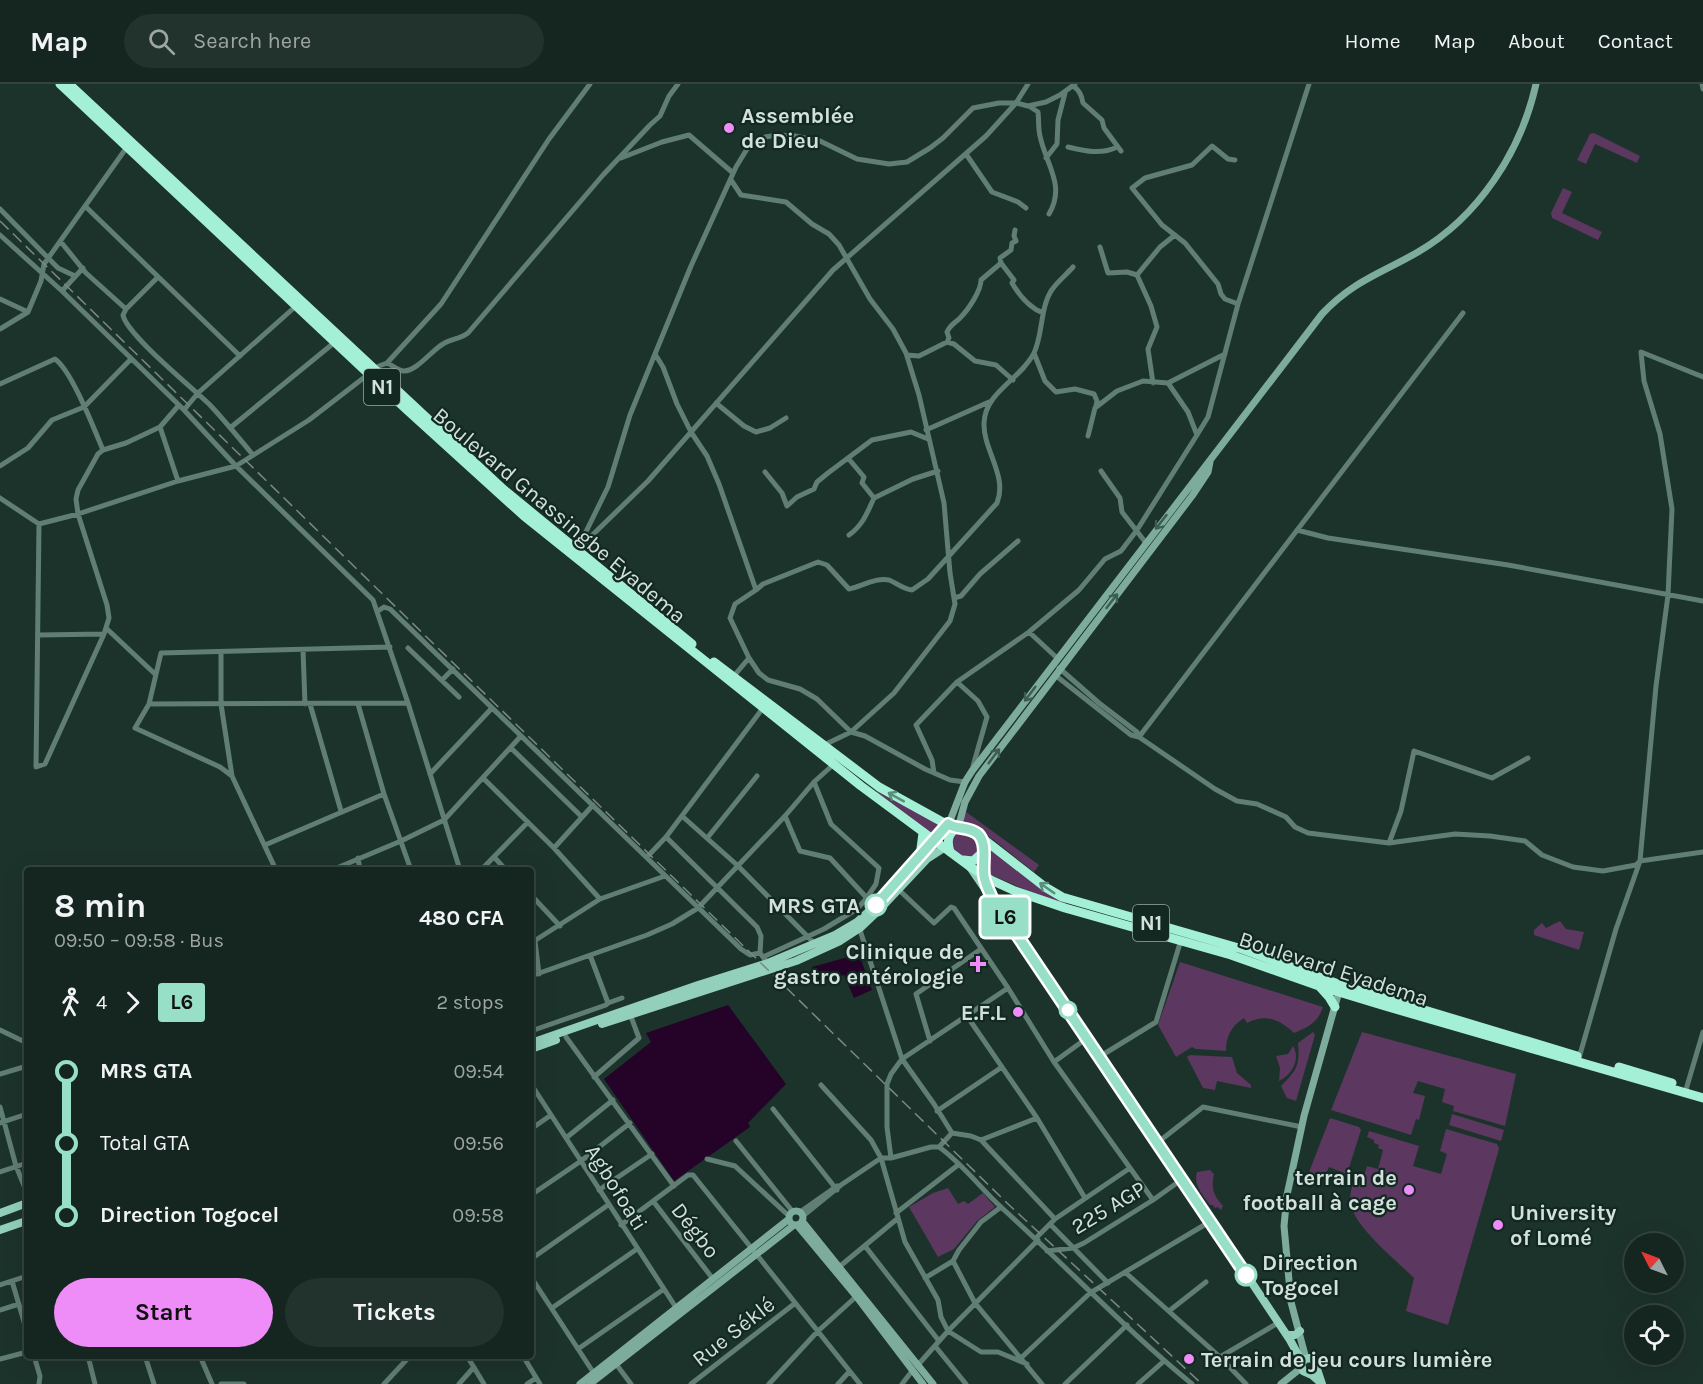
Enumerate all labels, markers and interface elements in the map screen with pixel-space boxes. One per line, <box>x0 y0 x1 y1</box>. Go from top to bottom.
search box <box>124 14 544 68</box>
text: Map <box>30 25 88 58</box>
icon: search <box>145 25 178 58</box>
text: Search here <box>193 28 311 54</box>
text: Home <box>1345 29 1401 53</box>
text: Map <box>1434 29 1475 53</box>
text: About <box>1508 29 1565 53</box>
text: Contact <box>1598 29 1673 53</box>
place label: Assemblée de Dieu <box>741 103 854 154</box>
marker: Assemblée de Dieu <box>722 121 736 135</box>
road number: N1 <box>364 369 400 405</box>
street label: Boulevard Gnassingbe Eyadema <box>428 402 691 629</box>
one-way arrow <box>1155 514 1168 530</box>
one-way arrow <box>1105 593 1118 609</box>
one-way arrow <box>1024 685 1036 701</box>
one-way arrow <box>987 748 1000 764</box>
one-way arrow <box>888 791 905 803</box>
one-way arrow <box>1038 881 1055 894</box>
text: 8 min <box>54 887 146 925</box>
place label: MRS GTA <box>768 893 860 919</box>
marker: MRS GTA <box>865 894 887 916</box>
line badge: L6 <box>978 898 1032 936</box>
text: 480 CFA <box>419 905 504 931</box>
text: L6 <box>993 905 1017 929</box>
road number: N1 <box>1133 905 1169 941</box>
street label: Boulevard Eyadema <box>1236 926 1432 1012</box>
text: 09:50 – 09:58 · Bus <box>54 929 224 952</box>
place label: Clinique de gastro entérologie <box>774 939 964 990</box>
marker: Clinique de gastro entérologie <box>969 955 987 973</box>
icon: walk <box>54 986 87 1019</box>
icon: forward <box>116 986 149 1019</box>
text: L6 <box>170 990 193 1014</box>
text: 4 <box>96 991 107 1014</box>
text: 2 stops <box>437 991 504 1014</box>
place label: E.F.L <box>961 1000 1006 1026</box>
unlabelled marker <box>1059 1001 1077 1019</box>
marker: E.F.L <box>1011 1005 1025 1019</box>
text: MRS GTA <box>100 1058 192 1084</box>
text: 09:54 <box>453 1060 504 1083</box>
text: Total GTA <box>100 1130 190 1156</box>
text: 09:56 <box>453 1132 504 1155</box>
street label: Agbofoati <box>580 1140 653 1235</box>
place label: terrain de football à cage <box>1243 1165 1397 1216</box>
street label: 225 AGP <box>1067 1176 1150 1240</box>
marker: terrain de football à cage <box>1402 1183 1416 1197</box>
street label: Dégbo <box>665 1198 725 1264</box>
place label: University of Lomé <box>1510 1200 1616 1251</box>
text: Direction Togocel <box>100 1202 279 1228</box>
text: 09:58 <box>452 1204 504 1227</box>
marker: University of Lomé <box>1491 1218 1505 1232</box>
north arrow <box>1624 1233 1684 1293</box>
map controls <box>1624 1233 1684 1365</box>
place label: Direction Togocel <box>1262 1250 1358 1301</box>
marker: Direction Togocel <box>1235 1264 1257 1286</box>
button: Start <box>54 1278 273 1347</box>
button: Tickets <box>285 1278 504 1347</box>
street label: Rue Séklé <box>687 1291 780 1372</box>
button: locate <box>1624 1305 1684 1365</box>
place label: Terrain de jeu cours lumière <box>1201 1347 1493 1373</box>
marker: Terrain de jeu cours lumière <box>1182 1352 1196 1366</box>

